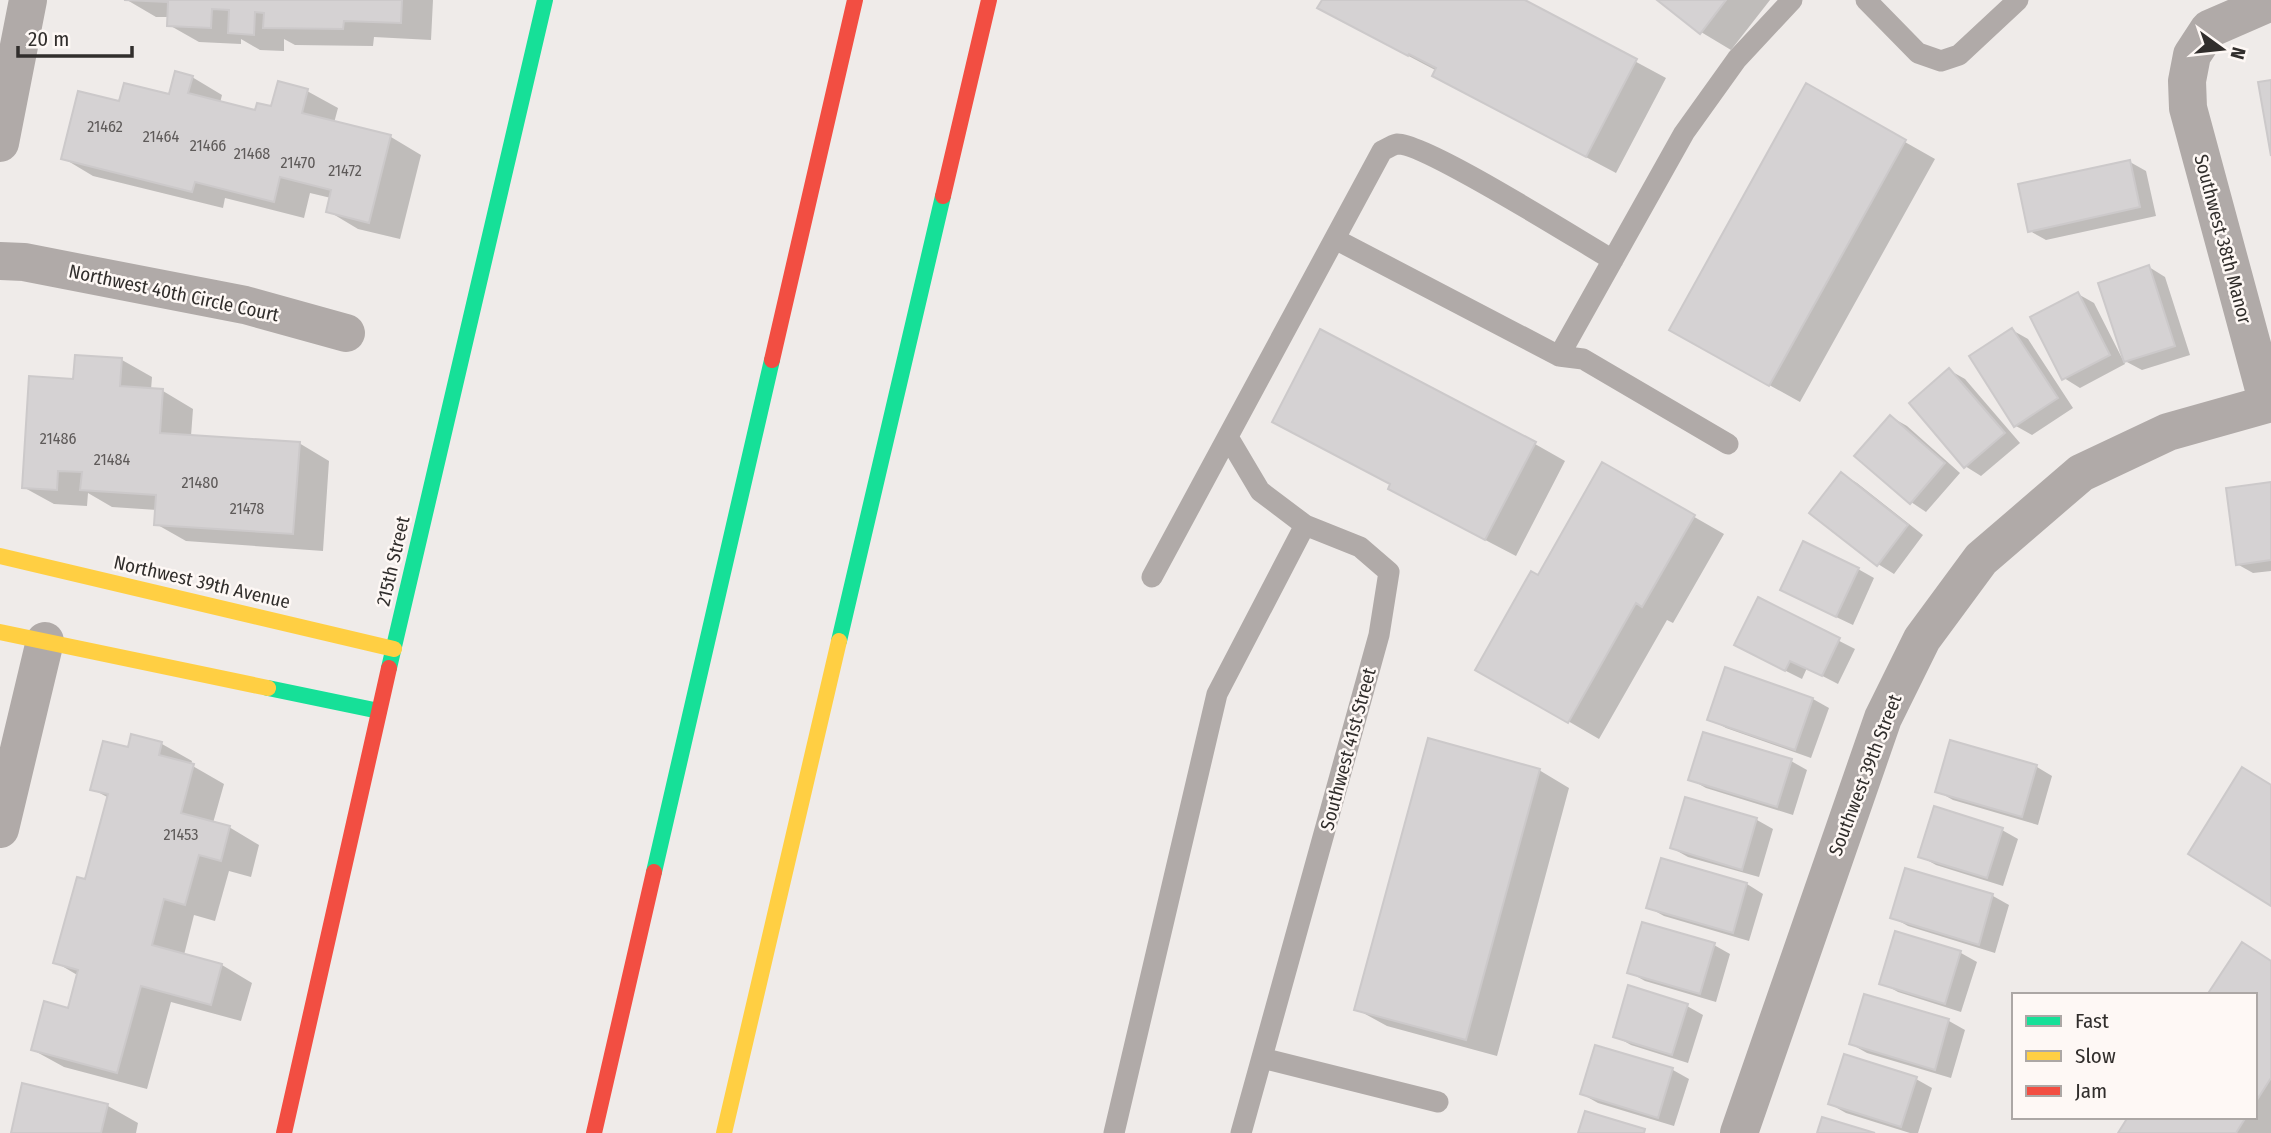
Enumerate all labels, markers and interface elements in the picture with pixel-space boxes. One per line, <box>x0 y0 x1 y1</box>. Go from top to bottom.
scale bar <box>18 14 131 58</box>
north arrow <box>2187 14 2257 84</box>
text: 20 m <box>28 26 69 52</box>
text: N <box>2225 45 2251 62</box>
house number: 21462 <box>87 117 123 136</box>
house number: 21464 <box>143 127 179 146</box>
house number: 21466 <box>190 136 226 155</box>
house number: 21468 <box>234 144 270 163</box>
street label: Southwest 38th Manor <box>2189 152 2257 327</box>
house number: 21470 <box>280 153 316 172</box>
house number: 21472 <box>328 161 362 180</box>
street label: Northwest 40th Circle Court <box>67 259 282 327</box>
house number: 21486 <box>40 429 76 448</box>
house number: 21484 <box>94 450 130 469</box>
house number: 21480 <box>181 473 219 492</box>
house number: 21478 <box>230 499 264 518</box>
street label: 215th Street <box>372 513 415 608</box>
street label: Northwest 39th Avenue <box>112 551 292 613</box>
street label: Southwest 41st Street <box>1315 664 1381 833</box>
street label: Southwest 39th Street <box>1824 690 1907 859</box>
house number: 21453 <box>164 825 198 844</box>
legend <box>2012 993 2257 1119</box>
text: Fast <box>2075 1008 2109 1034</box>
text: Slow <box>2075 1043 2116 1069</box>
text: Jam <box>2075 1078 2107 1104</box>

